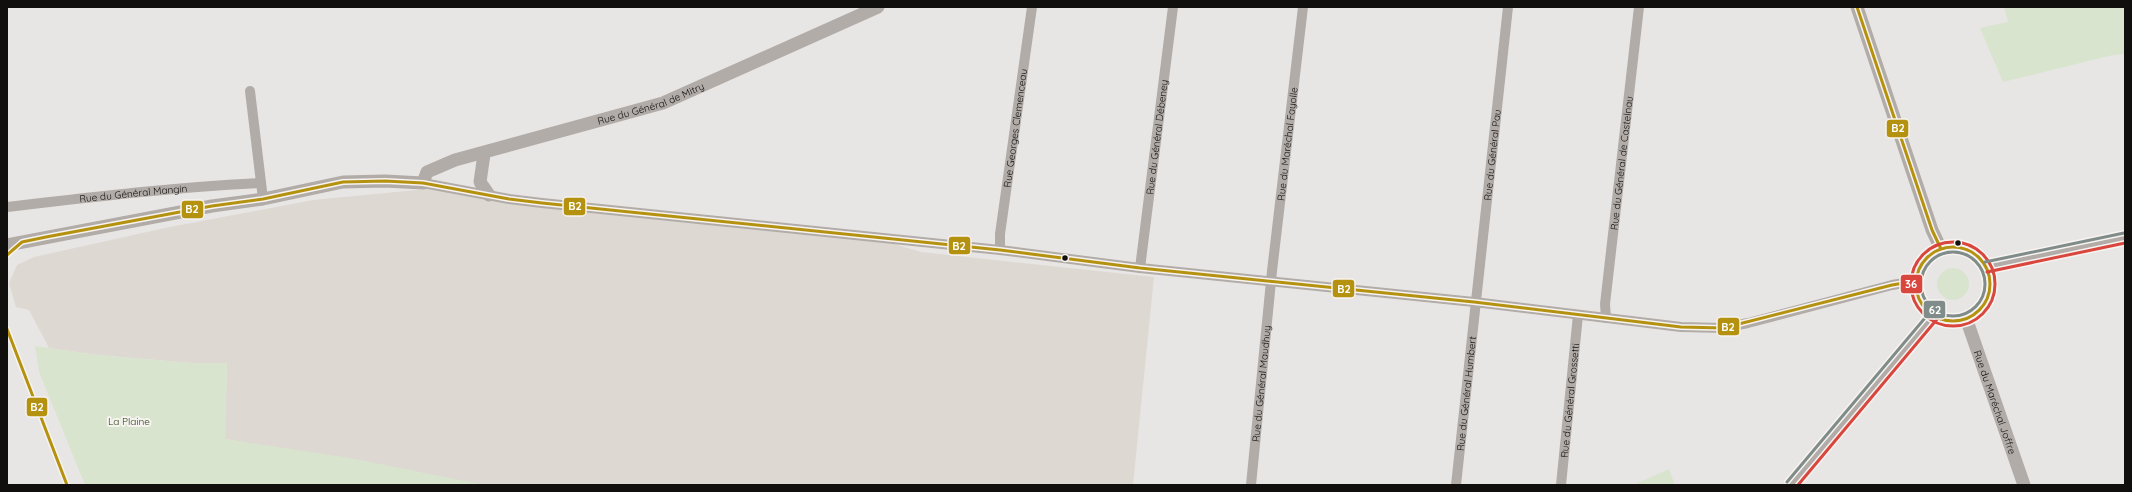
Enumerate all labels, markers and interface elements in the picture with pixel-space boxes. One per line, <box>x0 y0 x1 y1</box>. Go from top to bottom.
street label: Rue Georges Clemenceau <box>1000 68 1030 188</box>
street label: Rue du Général de Mitry <box>596 79 706 127</box>
street label: Rue du Général Débeney <box>1143 79 1170 195</box>
street label: Rue du Maréchal Fayolle <box>1274 86 1300 201</box>
street label: Rue du Général de Castelnau <box>1607 95 1635 231</box>
street label: Rue du Général Pau <box>1480 109 1503 201</box>
line badge: B2 <box>1886 119 1909 138</box>
text: B2 <box>1891 121 1905 135</box>
street label: Rue du Général Mangin <box>79 181 188 205</box>
line badge: B2 <box>563 197 586 216</box>
text: B2 <box>568 199 582 213</box>
line badge: B2 <box>181 200 204 219</box>
text: B2 <box>185 202 199 216</box>
line badge: B2 <box>948 236 971 255</box>
unlabelled marker <box>1953 238 1963 248</box>
text: B2 <box>952 239 966 253</box>
unlabelled marker <box>1060 253 1070 263</box>
line badge: 36 <box>1900 274 1923 294</box>
text: 36 <box>1905 277 1917 291</box>
line badge: B2 <box>1332 279 1355 298</box>
text: B2 <box>1337 282 1351 296</box>
line badge: 62 <box>1923 300 1946 319</box>
text: 62 <box>1929 303 1941 317</box>
line badge: B2 <box>1717 317 1740 336</box>
text: B2 <box>1721 320 1735 334</box>
street label: Rue du Général Maudhuy <box>1249 324 1273 443</box>
street label: Rue du Général Humbert <box>1453 335 1479 452</box>
street label: Rue du Général Grossetti <box>1557 343 1582 458</box>
street label: Rue du Maréchal Joffre <box>1971 348 2019 456</box>
line badge: B2 <box>26 397 48 417</box>
text: B2 <box>30 400 44 414</box>
park label: La Plaine <box>108 415 150 428</box>

